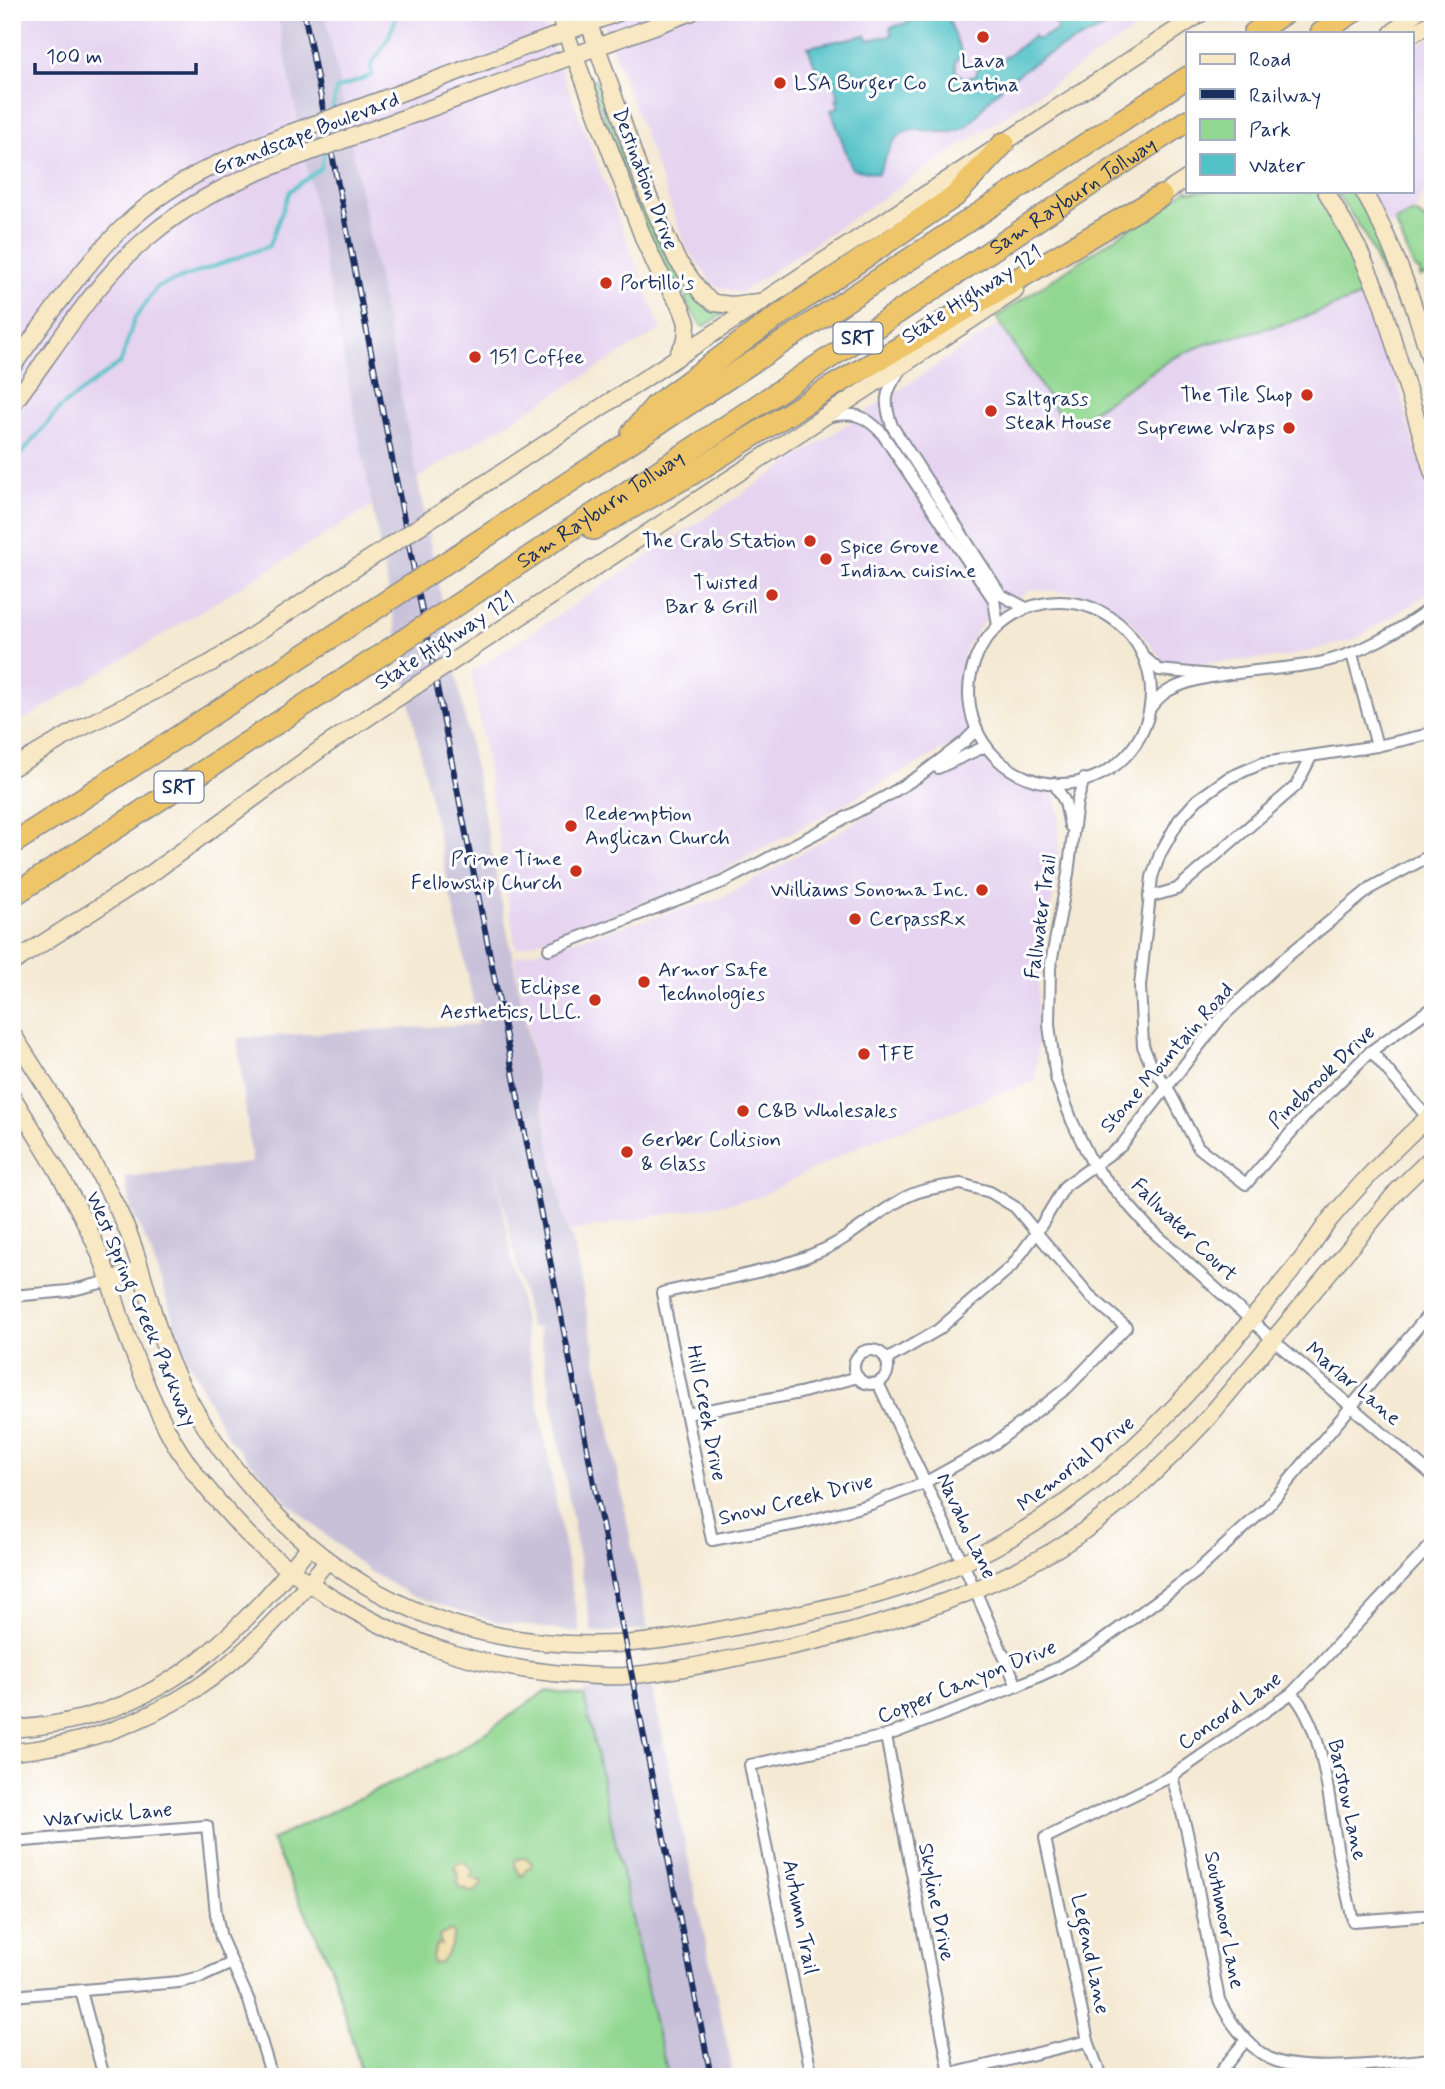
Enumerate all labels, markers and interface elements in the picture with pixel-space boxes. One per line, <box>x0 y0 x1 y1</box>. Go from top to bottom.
marker: Lava Cantina <box>975 29 991 45</box>
scale bar <box>35 32 196 76</box>
legend <box>1186 32 1414 192</box>
text: 100 m <box>46 43 102 71</box>
text: Road <box>1249 46 1291 74</box>
place label: Lava Cantina <box>947 47 1019 99</box>
place label: LSA Burger Co <box>794 69 927 99</box>
marker: LSA Burger Co <box>772 75 788 91</box>
text: Railway <box>1249 82 1321 110</box>
street label: Grandscape Boulevard <box>209 86 403 182</box>
street label: Destination Drive <box>605 104 685 254</box>
text: Park <box>1249 116 1291 144</box>
street label: Sam Rayburn Tollway <box>984 131 1162 262</box>
text: Water <box>1249 152 1305 180</box>
street label: State Highway 121 <box>896 239 1049 353</box>
place label: Portillo's <box>620 269 694 297</box>
marker: Portillo's <box>598 275 614 291</box>
road number: SRT <box>834 322 882 354</box>
place label: 151 Coffee <box>489 343 584 371</box>
marker: 151 Coffee <box>467 349 483 365</box>
place label: The Tile Shop <box>1180 381 1293 409</box>
place label: Saltgrass Steak House <box>1005 385 1112 437</box>
marker: The Tile Shop <box>1299 387 1315 403</box>
marker: Saltgrass Steak House <box>983 403 999 419</box>
place label: Supreme Wraps <box>1137 414 1275 442</box>
marker: Supreme Wraps <box>1281 420 1297 436</box>
street label: Sam Rayburn Tollway <box>511 444 690 575</box>
place label: The Crab Station <box>642 527 796 555</box>
marker: The Crab Station <box>802 533 818 549</box>
place label: Spice Grove Indian cuisine <box>840 533 976 585</box>
marker: Spice Grove Indian cuisine <box>818 551 834 567</box>
place label: Twisted Bar & Grill <box>665 569 758 621</box>
street label: State Highway 121 <box>369 585 522 699</box>
marker: Twisted Bar & Grill <box>764 587 780 603</box>
road number: SRT <box>154 772 204 802</box>
place label: Redemption Anglican Church <box>585 800 730 854</box>
marker: Redemption Anglican Church <box>563 818 579 834</box>
place label: Prime Time Fellowship Church <box>411 845 562 897</box>
street label: Fallwater Trail <box>1018 853 1064 981</box>
marker: Prime Time Fellowship Church <box>568 863 584 879</box>
place label: Williams Sonoma Inc. <box>770 876 968 904</box>
marker: Williams Sonoma Inc. <box>974 882 990 898</box>
place label: CerpassRx <box>869 905 966 933</box>
marker: CerpassRx <box>847 911 863 927</box>
place label: Armor Safe Technologies <box>658 956 768 1009</box>
place label: Eclipse Aesthetics, LLC. <box>440 974 581 1026</box>
marker: Armor Safe Technologies <box>636 974 652 990</box>
street label: Stone Mountain Road <box>1094 977 1240 1139</box>
marker: Eclipse Aesthetics, LLC. <box>587 992 603 1008</box>
street label: Pinebrook Drive <box>1262 1019 1382 1135</box>
place label: TFE <box>878 1040 914 1068</box>
marker: TFE <box>856 1046 872 1062</box>
place label: C&B Wholesales <box>757 1097 897 1125</box>
marker: C&B Wholesales <box>735 1103 751 1119</box>
place label: Gerber Collision & Glass <box>641 1126 781 1178</box>
marker: Gerber Collision & Glass <box>619 1144 635 1160</box>
street label: Fallwater Court <box>1125 1172 1243 1288</box>
street label: West Spring Creek Parkway <box>77 1187 203 1432</box>
street label: Marlar Lane <box>1299 1336 1407 1432</box>
street label: Hill Creek Drive <box>679 1343 733 1483</box>
street label: Memorial Drive <box>1011 1409 1141 1519</box>
street label: Snow Creek Drive <box>716 1467 876 1533</box>
street label: Navaho Lane <box>929 1468 1003 1584</box>
street label: Copper Canyon Drive <box>873 1633 1061 1731</box>
street label: Concord Lane <box>1173 1665 1287 1757</box>
street label: Barstow Lane <box>1320 1737 1374 1863</box>
street label: Warwick Lane <box>42 1795 174 1835</box>
street label: Skyline Drive <box>911 1841 961 1963</box>
street label: Southmoor Lane <box>1197 1849 1251 1991</box>
street label: Autumn Trail <box>775 1857 825 1977</box>
street label: Legend Lane <box>1062 1891 1116 2017</box>

